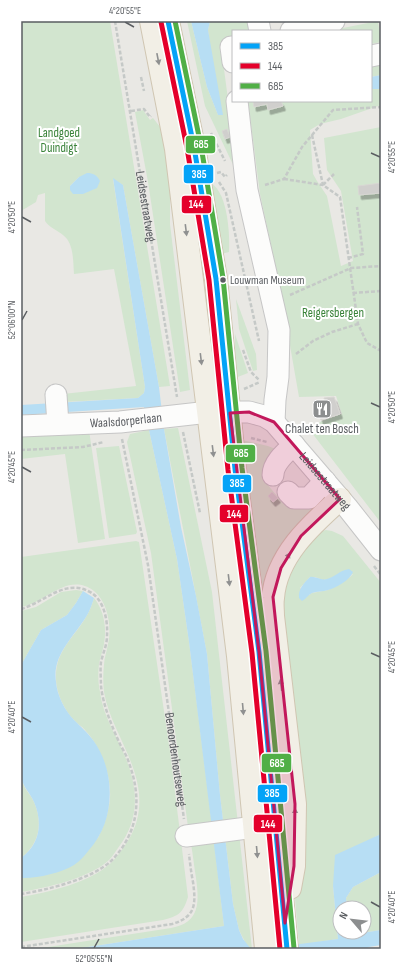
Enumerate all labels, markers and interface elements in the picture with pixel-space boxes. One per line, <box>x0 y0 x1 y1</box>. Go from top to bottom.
text: 4°20'55"E <box>109 5 141 17</box>
legend <box>232 30 372 102</box>
text: 385 <box>268 39 283 54</box>
one-way arrow <box>156 53 162 65</box>
text: 144 <box>268 59 282 74</box>
text: 685 <box>268 79 284 94</box>
park label: Landgoed Duindigt <box>38 125 80 156</box>
line badge: 685 <box>185 135 216 154</box>
text: 685 <box>193 138 209 151</box>
text: 4°20'55"E <box>386 141 398 173</box>
line badge: 385 <box>183 164 214 184</box>
text: 385 <box>192 168 207 181</box>
street label: Leidsestraatweg <box>132 170 159 243</box>
line badge: 144 <box>181 195 212 214</box>
text: 144 <box>189 198 203 211</box>
text: 4°20'50"E <box>6 201 18 233</box>
one-way arrow <box>183 224 189 236</box>
place label: Louwman Museum <box>230 273 305 288</box>
marker: Louwman Museum <box>218 275 228 285</box>
text: 52°06'00"N <box>6 301 18 339</box>
park label: Reigersbergen <box>302 305 364 321</box>
one-way arrow <box>198 353 204 365</box>
text: 4°20'50"E <box>386 391 398 423</box>
restaurant icon: Chalet ten Bosch <box>311 398 333 420</box>
street label: Waalsdorperlaan <box>90 409 163 431</box>
place label: Chalet ten Bosch <box>285 421 359 437</box>
line badge: 685 <box>225 444 256 463</box>
one-way arrow <box>210 445 217 457</box>
text: 685 <box>233 447 249 460</box>
street label: Leidsestraatweg <box>296 449 354 514</box>
text: 4°20'45"E <box>6 451 18 483</box>
line badge: 385 <box>222 474 252 493</box>
text: 385 <box>230 477 245 490</box>
line badge: 144 <box>219 504 249 523</box>
text: 144 <box>227 508 241 521</box>
one-way arrow <box>283 552 290 564</box>
one-way arrow <box>226 574 232 586</box>
text: 4°20'45"E <box>386 641 398 673</box>
one-way arrow <box>278 679 284 691</box>
text: 4°20'40"E <box>6 701 18 733</box>
one-way arrow <box>240 703 247 715</box>
street label: Benoordenhoutseweg <box>161 711 190 808</box>
line badge: 685 <box>261 753 292 773</box>
text: 685 <box>269 757 285 770</box>
line badge: 385 <box>257 784 288 803</box>
text: 385 <box>265 787 280 800</box>
one-way arrow <box>292 807 298 820</box>
line badge: 144 <box>253 814 283 833</box>
text: 144 <box>261 818 275 831</box>
one-way arrow <box>254 846 260 858</box>
text: 4°20'40"E <box>386 891 398 923</box>
north arrow <box>332 900 372 940</box>
text: N <box>336 910 351 921</box>
text: 52°05'55"N <box>75 953 113 965</box>

